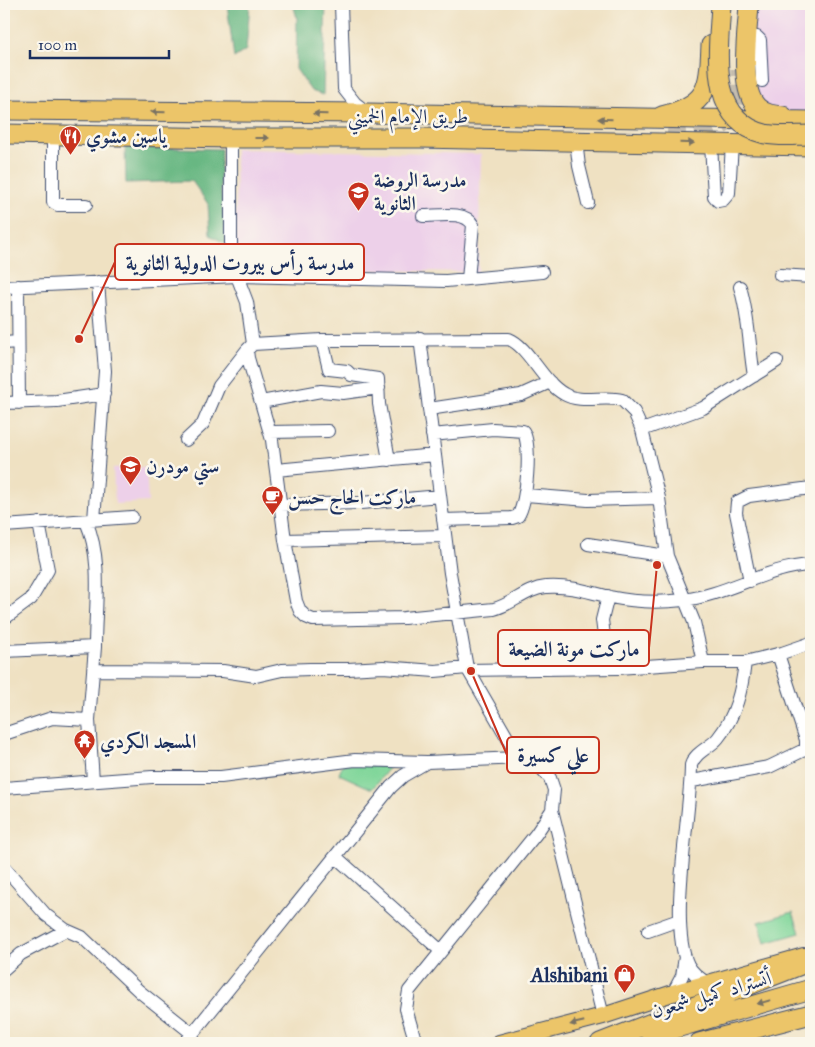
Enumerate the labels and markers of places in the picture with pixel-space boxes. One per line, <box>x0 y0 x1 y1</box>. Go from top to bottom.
restaurant icon: ياسين مشوي <box>58 124 82 155</box>
place label: ياسين مشوي <box>86 124 168 153</box>
place label: مدرسة الروضة الثانوية <box>374 168 466 216</box>
school or university icon: مدرسة الروضة الثانوية <box>346 180 370 211</box>
callout: مدرسة رأس بيروت الدولية الثانوية <box>115 244 364 280</box>
school or university icon: ستي مودرن <box>118 454 142 485</box>
place label: ستي مودرن <box>146 454 219 486</box>
cafe icon: ماركت الحاج حسن <box>260 485 284 516</box>
place label: ماركت الحاج حسن <box>288 485 416 516</box>
callout: ماركت مونة الضيعة <box>498 630 649 666</box>
temple icon: المسجد الكردي <box>72 729 96 760</box>
place label: المسجد الكردي <box>100 729 196 758</box>
callout: علي كسيرة <box>507 737 599 773</box>
place label: Alshibani <box>529 963 608 987</box>
shop icon: Alshibani <box>612 963 636 994</box>

